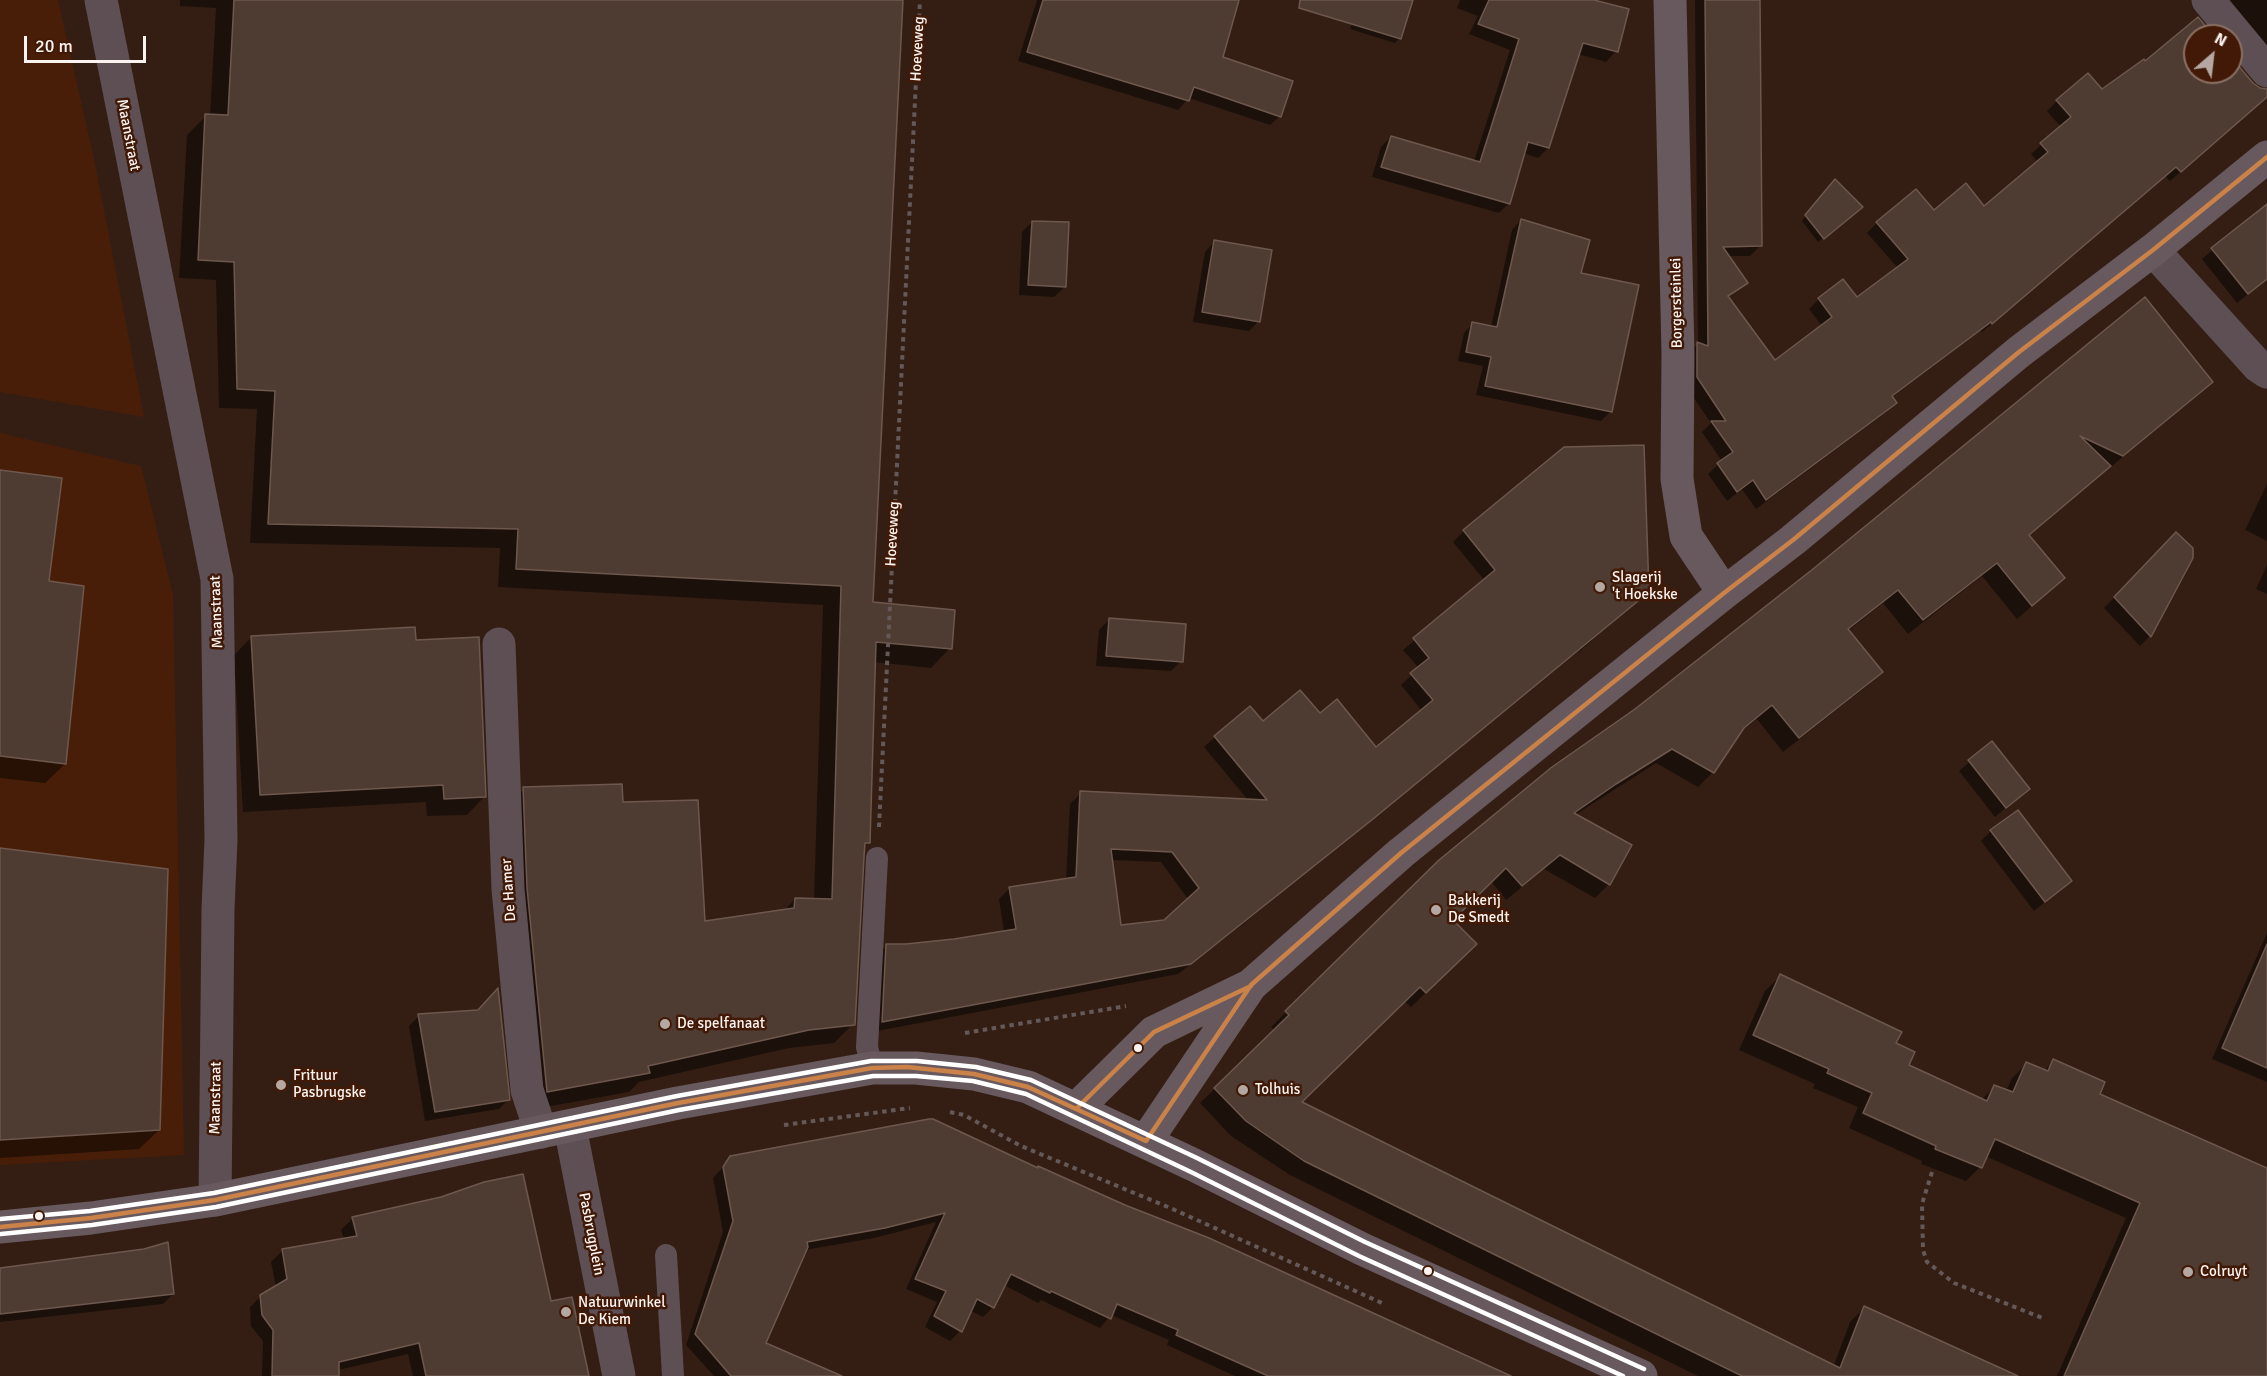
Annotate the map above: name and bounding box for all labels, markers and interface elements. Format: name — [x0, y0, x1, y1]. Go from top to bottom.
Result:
street label: Hoeveweg — [907, 16, 929, 82]
scale bar — [27, 24, 148, 62]
north arrow — [2183, 24, 2243, 84]
text: N — [2211, 28, 2230, 51]
text: 20 m — [35, 35, 73, 57]
street label: Maanstraat — [112, 97, 144, 173]
street label: Borgersteinlei — [1667, 258, 1687, 348]
street label: Hoeveweg — [882, 501, 904, 567]
place label: Slagerij 't Hoekske — [1612, 569, 1678, 604]
street label: Maanstraat — [207, 575, 227, 649]
marker: Slagerij 't Hoekske — [1593, 580, 1607, 594]
street label: De Hamer — [498, 858, 520, 922]
place label: Bakkerij De Smedt — [1448, 892, 1510, 927]
marker: Bakkerij De Smedt — [1429, 903, 1443, 917]
place label: De spelfanaat — [677, 1015, 765, 1033]
marker: De spelfanaat — [658, 1017, 672, 1031]
unlabelled marker — [1132, 1042, 1144, 1054]
street label: Maanstraat — [206, 1061, 226, 1135]
place label: Frituur Pasbrugske — [293, 1067, 366, 1102]
marker: Frituur Pasbrugske — [274, 1078, 288, 1092]
place label: Tolhuis — [1255, 1081, 1300, 1099]
marker: Tolhuis — [1236, 1083, 1250, 1097]
street label: Pasbrugplein — [574, 1191, 608, 1277]
unlabelled marker — [33, 1210, 45, 1222]
place label: Colruyt — [2200, 1263, 2247, 1281]
unlabelled marker — [1422, 1265, 1434, 1277]
marker: Colruyt — [2181, 1265, 2195, 1279]
place label: Natuurwinkel De Kiem — [578, 1294, 666, 1329]
marker: Natuurwinkel De Kiem — [559, 1305, 573, 1319]

